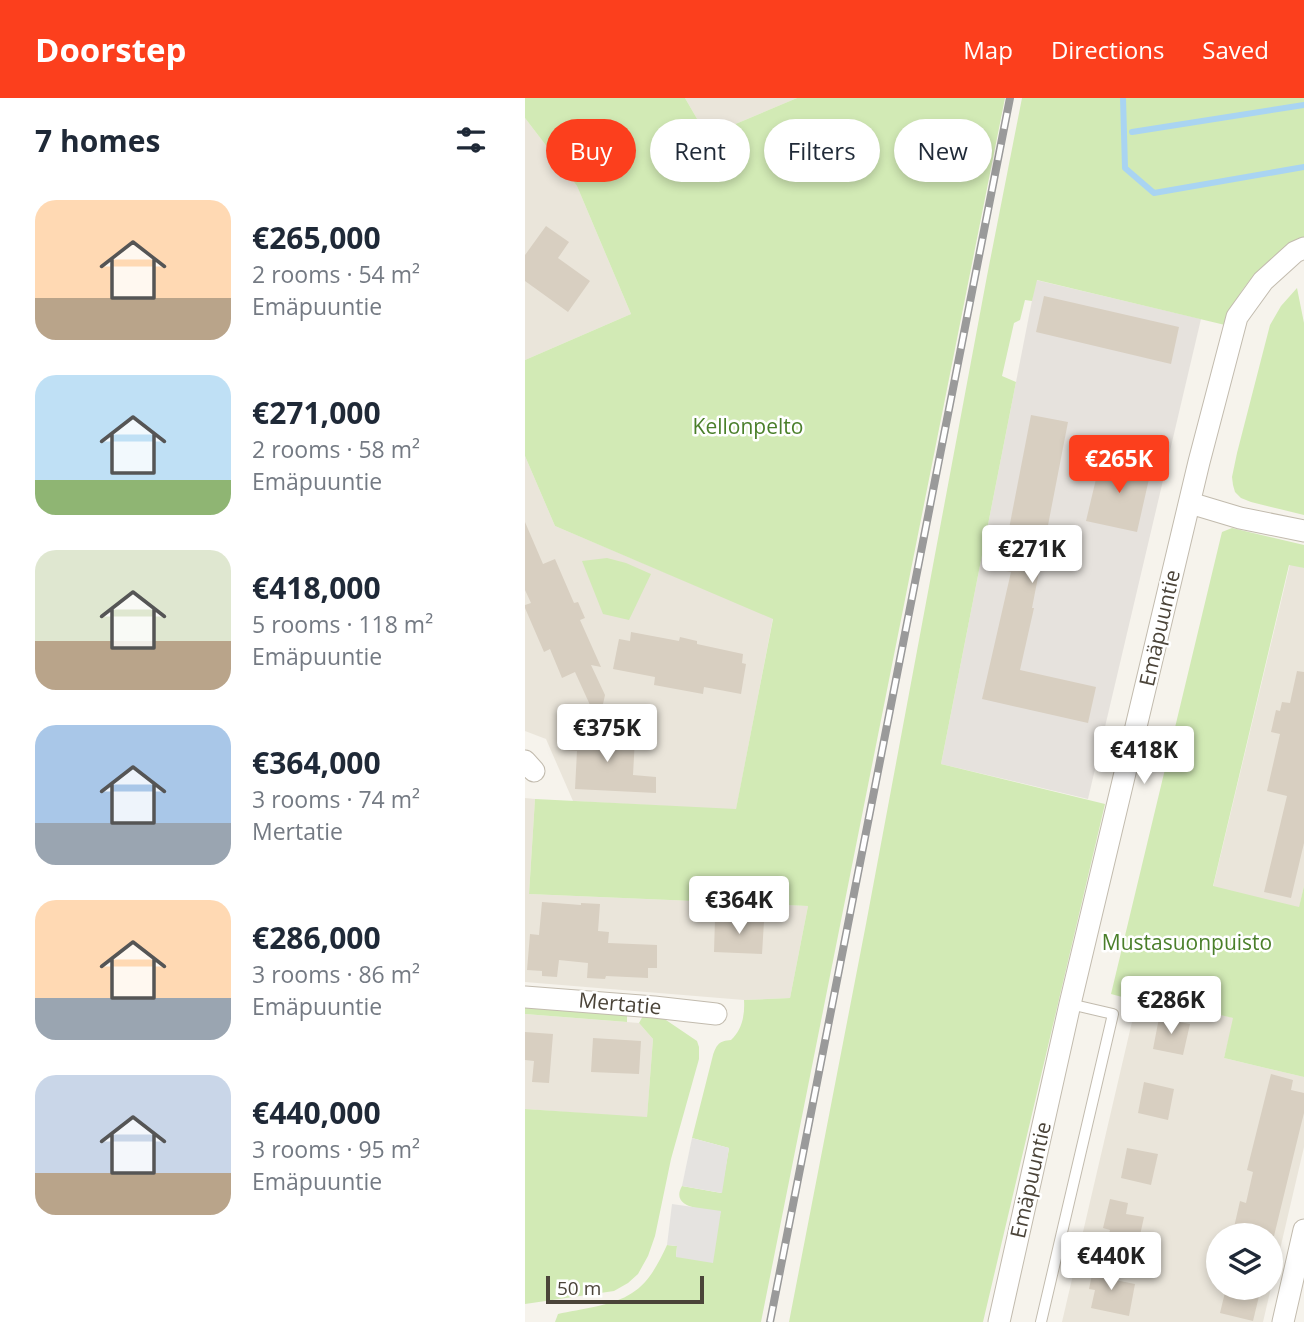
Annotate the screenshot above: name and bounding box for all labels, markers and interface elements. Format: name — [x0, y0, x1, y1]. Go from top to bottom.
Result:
text: Doorstep — [35, 27, 186, 72]
text: Map — [963, 33, 1013, 66]
text: Directions — [1051, 33, 1164, 66]
text: Saved — [1202, 33, 1269, 66]
chip: Buy — [546, 119, 636, 182]
chip: Rent — [650, 119, 750, 182]
chip: Filters — [764, 119, 880, 182]
chip: New — [894, 119, 992, 182]
text: 7 homes — [35, 120, 160, 161]
icon: filters — [452, 121, 490, 159]
text: €265,000 — [252, 217, 381, 258]
icon: home — [91, 228, 175, 312]
text: 2 rooms · 54 m² — [252, 258, 420, 290]
text: Emäpuuntie — [252, 290, 382, 322]
text: €271,000 — [252, 392, 381, 433]
icon: home — [91, 403, 175, 487]
park label: Kellonpelto — [693, 412, 803, 440]
text: 2 rooms · 58 m² — [252, 433, 420, 465]
pin: €265K — [1070, 436, 1168, 495]
text: €265K — [1085, 442, 1153, 474]
text: Emäpuuntie — [252, 465, 382, 497]
pin: €271K — [983, 526, 1081, 585]
text: €271K — [998, 532, 1066, 564]
text: €418,000 — [252, 567, 381, 608]
street label: Emäpuuntie — [1132, 567, 1186, 689]
icon: home — [91, 578, 175, 662]
text: 5 rooms · 118 m² — [252, 608, 433, 640]
text: Emäpuuntie — [252, 640, 382, 672]
pin: €375K — [558, 704, 656, 764]
text: €375K — [573, 711, 641, 743]
pin: €418K — [1095, 726, 1193, 786]
text: €418K — [1110, 733, 1178, 765]
text: €364,000 — [252, 742, 381, 783]
icon: home — [91, 753, 175, 837]
text: 3 rooms · 74 m² — [252, 783, 420, 815]
text: Mertatie — [252, 815, 343, 847]
pin: €364K — [690, 876, 788, 936]
text: €364K — [705, 883, 773, 915]
text: €286,000 — [252, 917, 381, 958]
icon: home — [91, 928, 175, 1012]
park label: Mustasuonpuisto — [1102, 928, 1272, 956]
text: 3 rooms · 86 m² — [252, 958, 420, 990]
pin: €286K — [1122, 976, 1220, 1036]
text: €286K — [1137, 983, 1205, 1015]
street label: Mertatie — [578, 985, 663, 1021]
text: Emäpuuntie — [252, 990, 382, 1022]
text: €440,000 — [252, 1092, 381, 1133]
icon: home — [91, 1103, 175, 1187]
street label: Emäpuuntie — [1003, 1119, 1057, 1241]
text: 3 rooms · 95 m² — [252, 1133, 420, 1165]
text: Emäpuuntie — [252, 1165, 382, 1197]
map controls — [1206, 1223, 1283, 1300]
button: layers — [1206, 1223, 1283, 1300]
pin: €440K — [1062, 1232, 1160, 1292]
text: €440K — [1077, 1239, 1145, 1271]
scale bar — [546, 1273, 703, 1305]
text: 50 m — [557, 1275, 601, 1301]

